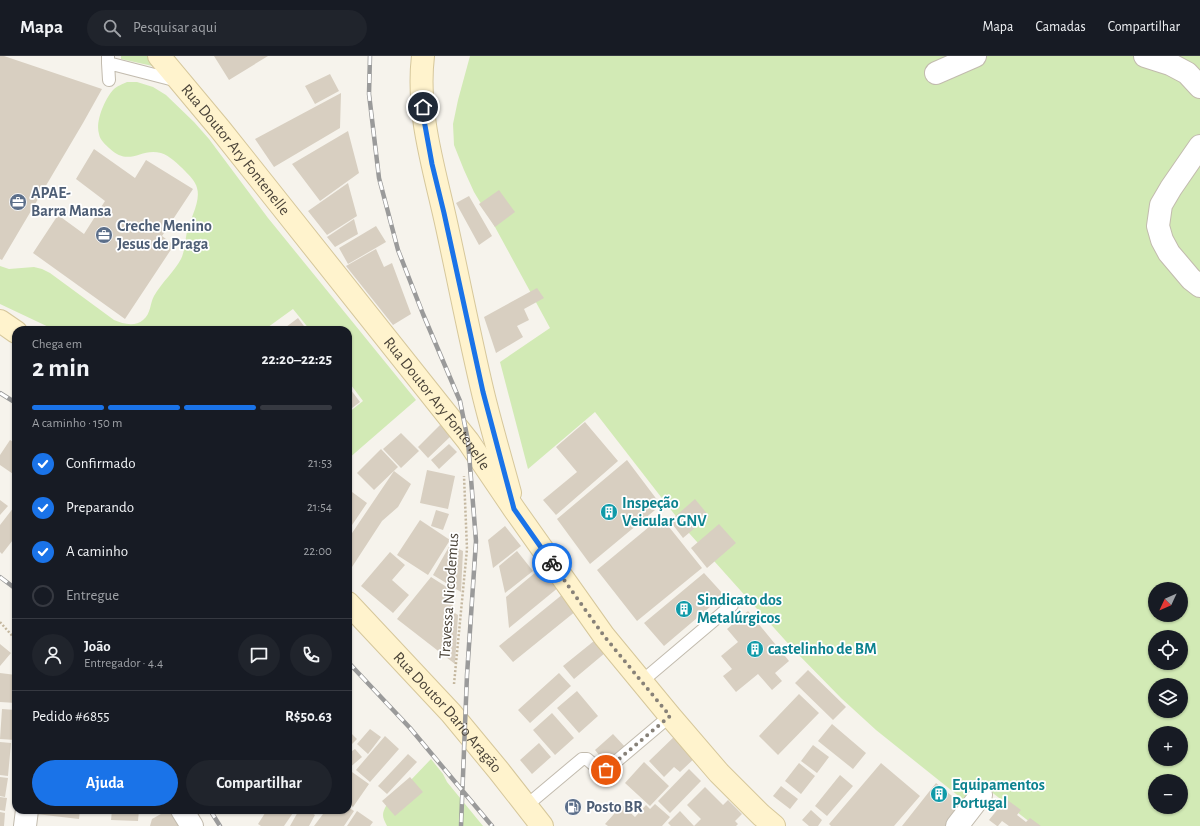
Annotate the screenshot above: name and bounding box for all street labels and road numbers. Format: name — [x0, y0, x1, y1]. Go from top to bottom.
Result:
street label: Rua Doutor Ary Fontenelle — [178, 81, 293, 218]
street label: Rua Doutor Ary Fontenelle — [381, 334, 493, 473]
street label: Travessa Nicodemus — [437, 532, 461, 659]
street label: Rua Doutor Dario Aragão — [390, 649, 505, 776]

